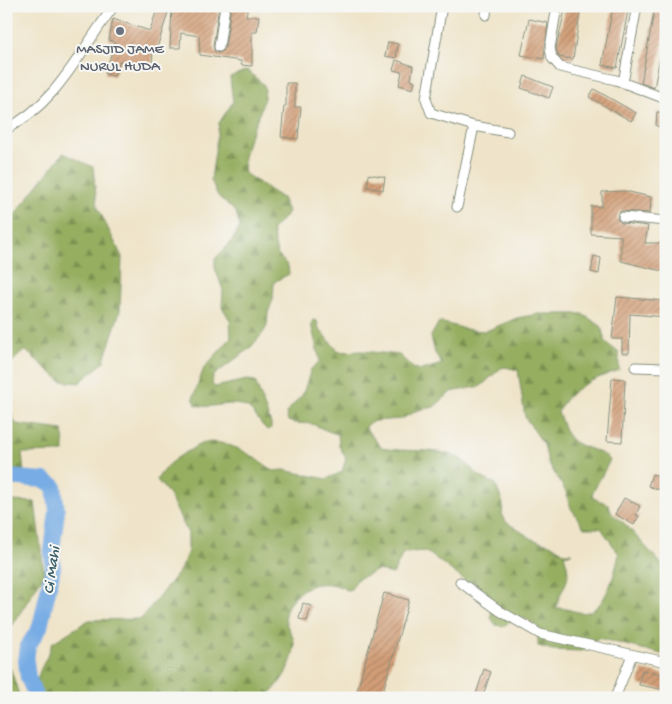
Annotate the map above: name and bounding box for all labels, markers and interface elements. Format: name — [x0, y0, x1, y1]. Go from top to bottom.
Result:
marker: MASJID JAME NURUL HUDA — [114, 25, 126, 37]
place label: MASJID JAME NURUL HUDA — [76, 41, 164, 76]
water label: Ci Mahi — [41, 544, 66, 596]

